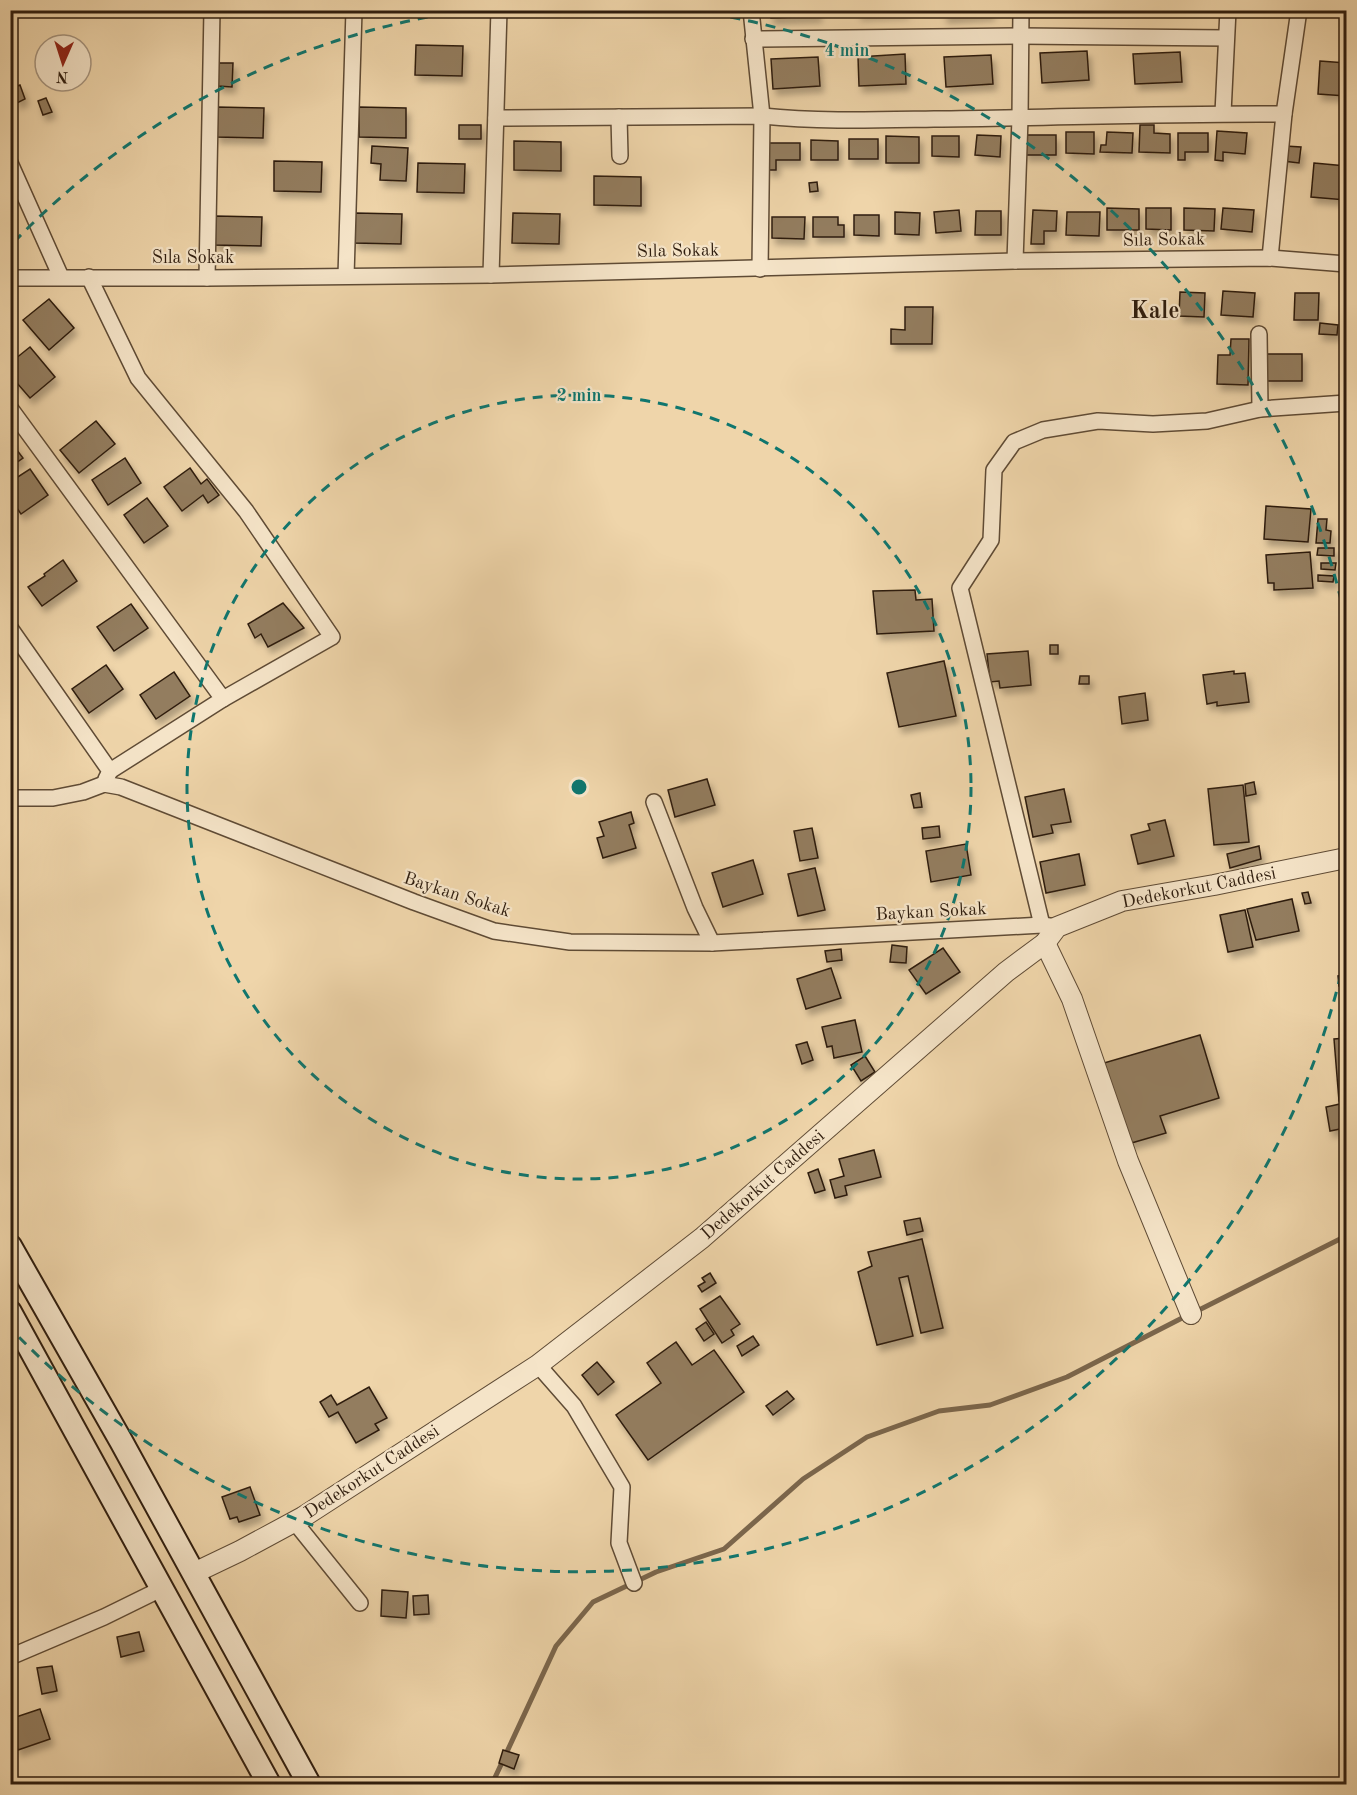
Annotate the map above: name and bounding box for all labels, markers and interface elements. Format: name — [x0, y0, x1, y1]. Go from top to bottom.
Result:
north arrow — [33, 33, 93, 93]
text: 4 min — [824, 42, 870, 60]
text: N — [55, 68, 69, 84]
street label: Sıla Sokak — [1123, 230, 1205, 250]
street label: Sıla Sokak — [637, 241, 719, 261]
street label: Sıla Sokak — [152, 249, 234, 267]
district label: Kale — [1130, 300, 1180, 324]
text: 2 min — [556, 387, 602, 405]
centre of rings — [569, 777, 589, 797]
street label: Dedekorkut Caddesi — [1120, 864, 1278, 912]
street label: Baykan Sokak — [401, 869, 513, 921]
street label: Baykan Sokak — [875, 900, 987, 924]
street label: Dedekorkut Caddesi — [698, 1127, 828, 1243]
street label: Dedekorkut Caddesi — [301, 1422, 443, 1522]

